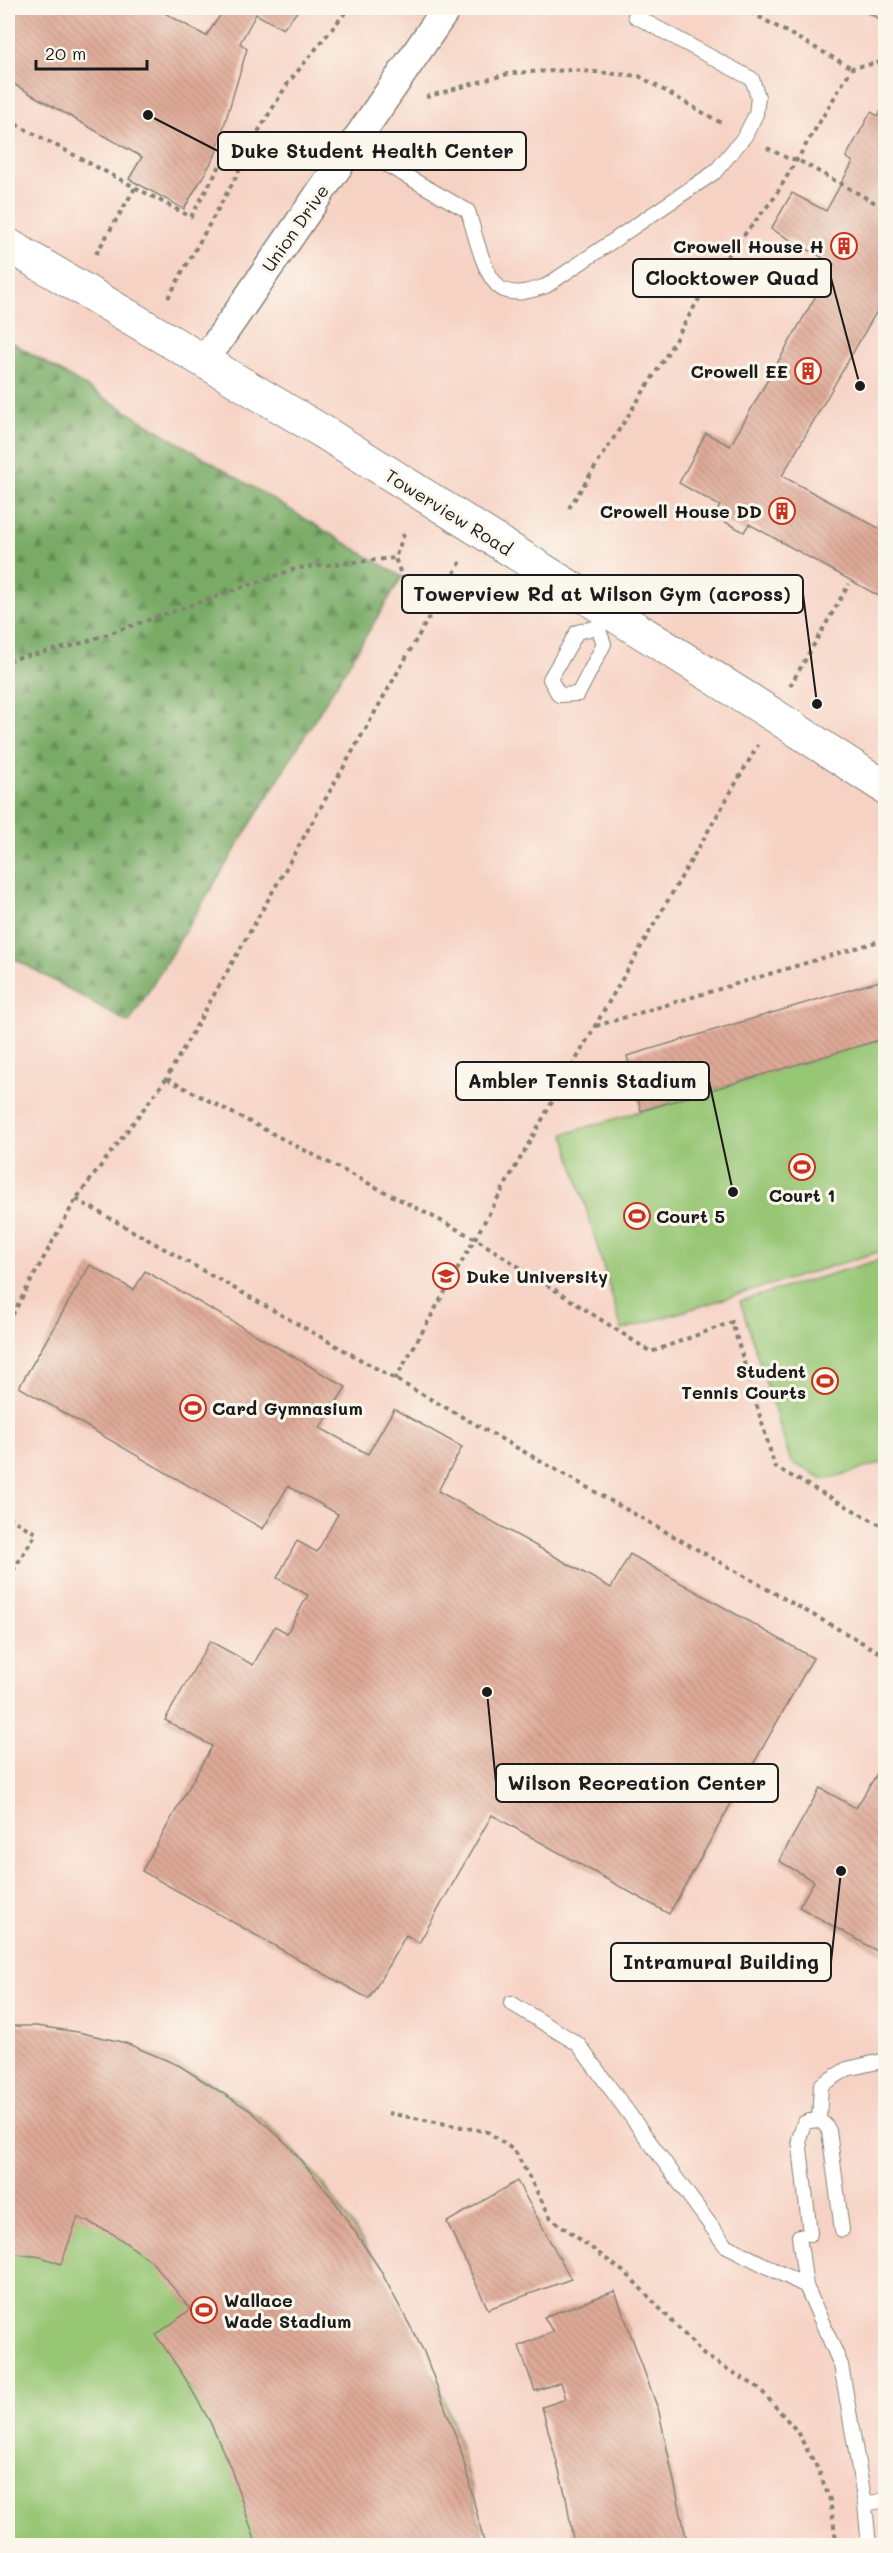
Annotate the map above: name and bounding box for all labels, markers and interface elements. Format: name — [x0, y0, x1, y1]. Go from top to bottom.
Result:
scale bar — [36, 33, 147, 71]
text: 20 m — [45, 41, 86, 65]
callout: Duke Student Health Center — [218, 132, 526, 170]
text: Duke Student Health Center — [230, 137, 514, 163]
street label: Union Drive — [256, 180, 334, 276]
building icon: Crowell House H — [829, 231, 859, 261]
place label: Crowell House H — [673, 234, 824, 258]
callout: Clocktower Quad — [633, 259, 831, 297]
text: Clocktower Quad — [645, 264, 819, 290]
building icon: Crowell EE — [793, 356, 823, 386]
place label: Crowell EE — [691, 359, 788, 383]
street label: Towerview Road — [381, 463, 517, 561]
building icon: Crowell House DD — [767, 496, 797, 526]
place label: Crowell House DD — [600, 499, 762, 523]
callout: Towerview Rd at Wilson Gym (across) — [402, 575, 803, 613]
text: Towerview Rd at Wilson Gym (across) — [413, 580, 791, 606]
callout: Ambler Tennis Stadium — [456, 1062, 709, 1100]
text: Ambler Tennis Stadium — [468, 1067, 696, 1093]
sports icon: Court 1 — [787, 1152, 817, 1182]
place label: Court 1 — [769, 1183, 835, 1207]
sports icon: Court 5 — [622, 1201, 652, 1231]
place label: Court 5 — [656, 1204, 725, 1228]
school or university icon: Duke University — [431, 1261, 461, 1291]
place label: Duke University — [466, 1264, 608, 1288]
place label: Student Tennis Courts — [681, 1359, 806, 1404]
sports icon: Student Tennis Courts — [810, 1366, 840, 1396]
sports icon: Card Gymnasium — [178, 1393, 208, 1423]
place label: Card Gymnasium — [212, 1396, 363, 1420]
callout: Wilson Recreation Center — [496, 1764, 778, 1802]
text: Wilson Recreation Center — [508, 1769, 766, 1795]
callout: Intramural Building — [611, 1943, 831, 1981]
text: Intramural Building — [623, 1948, 819, 1974]
place label: Wallace Wade Stadium — [224, 2288, 351, 2333]
sports icon: Wallace Wade Stadium — [189, 2295, 219, 2325]

